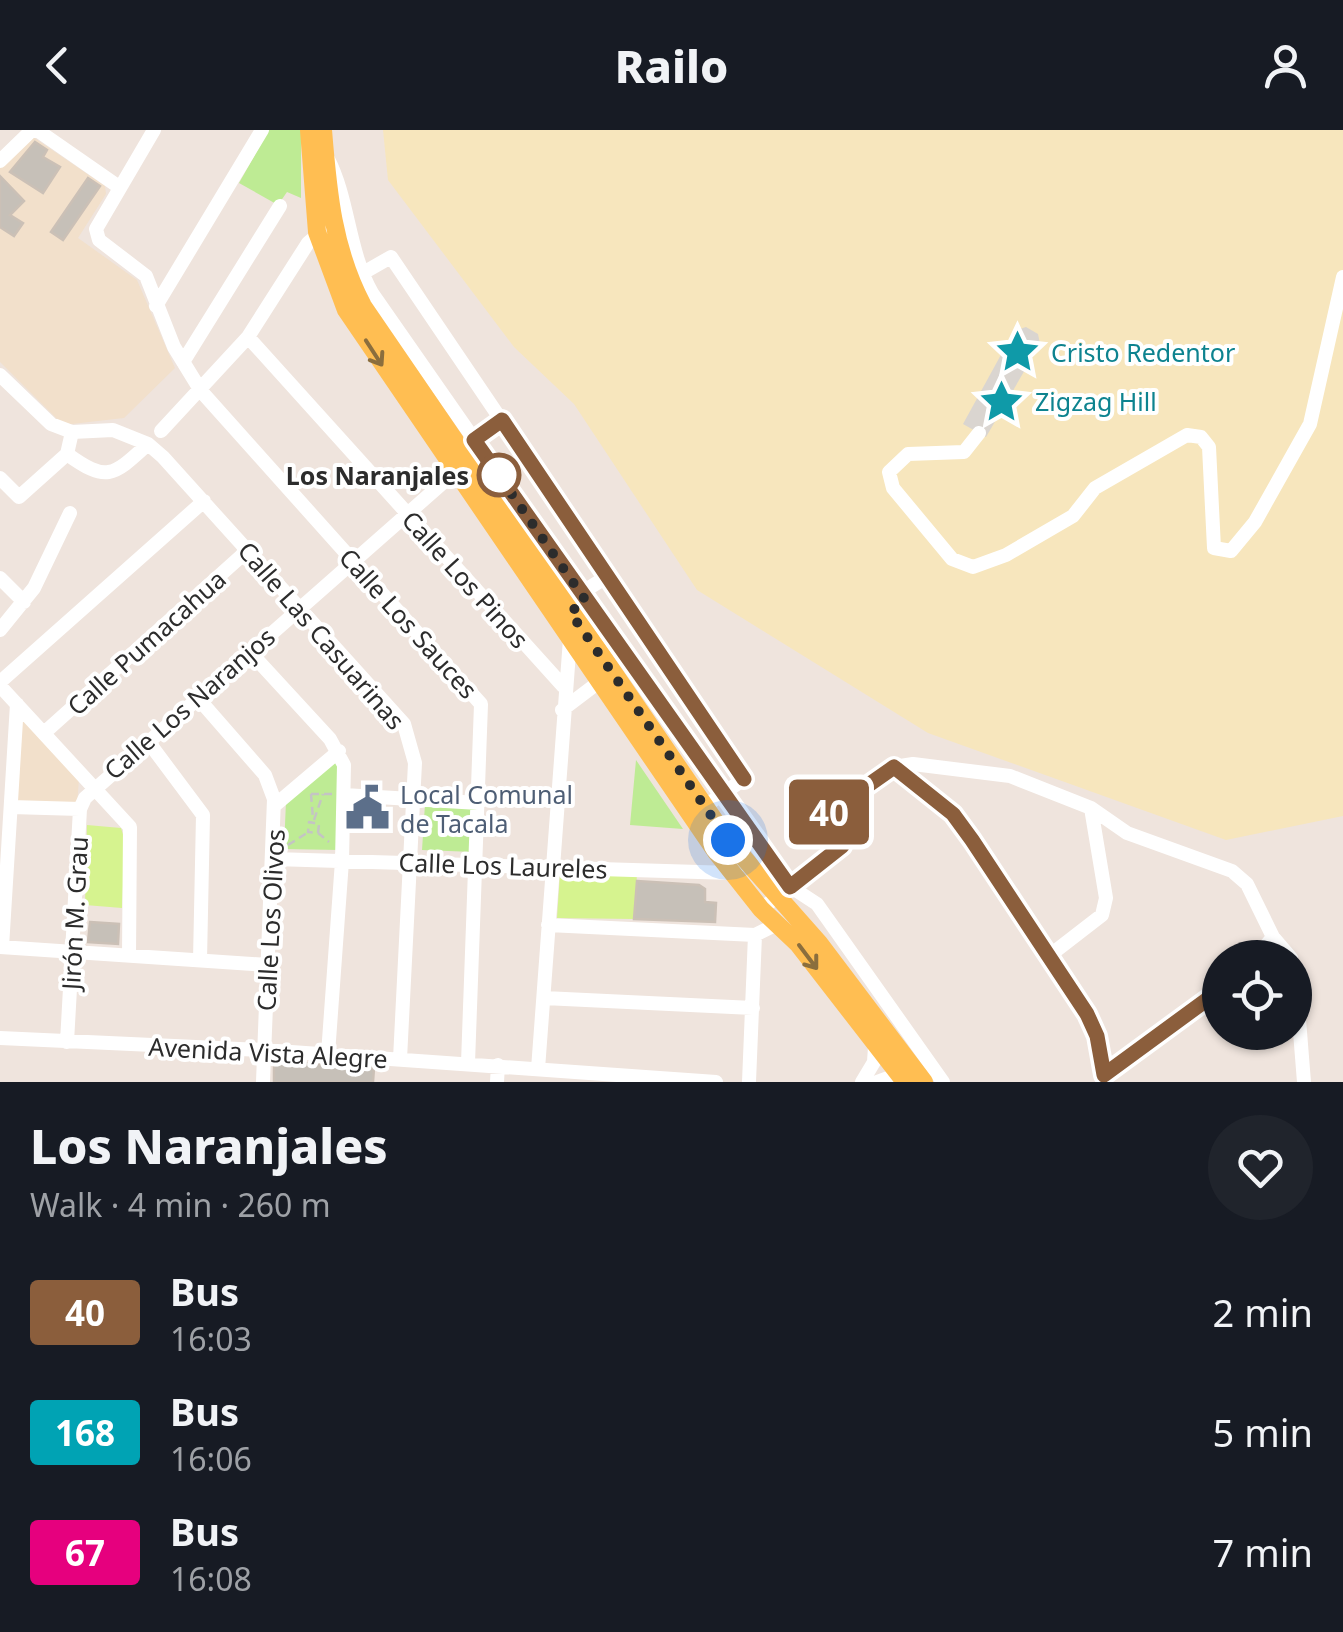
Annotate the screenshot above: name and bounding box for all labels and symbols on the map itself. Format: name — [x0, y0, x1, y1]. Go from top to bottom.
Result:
place icon: Cristo Redentor — [994, 328, 1042, 376]
place label: Cristo Redentor — [1051, 335, 1235, 369]
one-way arrow — [363, 339, 384, 367]
place icon: Zigzag Hill — [978, 377, 1026, 425]
place label: Zigzag Hill — [1035, 384, 1157, 418]
marker: Los Naranjales — [478, 454, 520, 496]
place label: Los Naranjales — [286, 458, 469, 492]
street label: Calle Los Pinos — [395, 503, 537, 655]
street label: Calle Las Casuarinas — [231, 534, 413, 736]
street label: Calle Los Sauces — [332, 541, 486, 705]
street label: Calle Pumacahua — [59, 562, 233, 722]
street label: Calle Los Naranjos — [96, 619, 282, 787]
place label: Local Comunal de Tacala — [400, 777, 573, 840]
line badge: 40 — [784, 780, 874, 844]
public building icon: Local Comunal de Tacala — [343, 784, 391, 832]
your location — [703, 815, 753, 865]
street label: Calle Los Olivos — [248, 828, 292, 1012]
street label: Jirón M. Grau — [53, 835, 95, 993]
street label: Calle Los Laureles — [398, 844, 608, 886]
one-way arrow — [797, 943, 818, 970]
street label: Avenida Vista Alegre — [148, 1029, 388, 1075]

